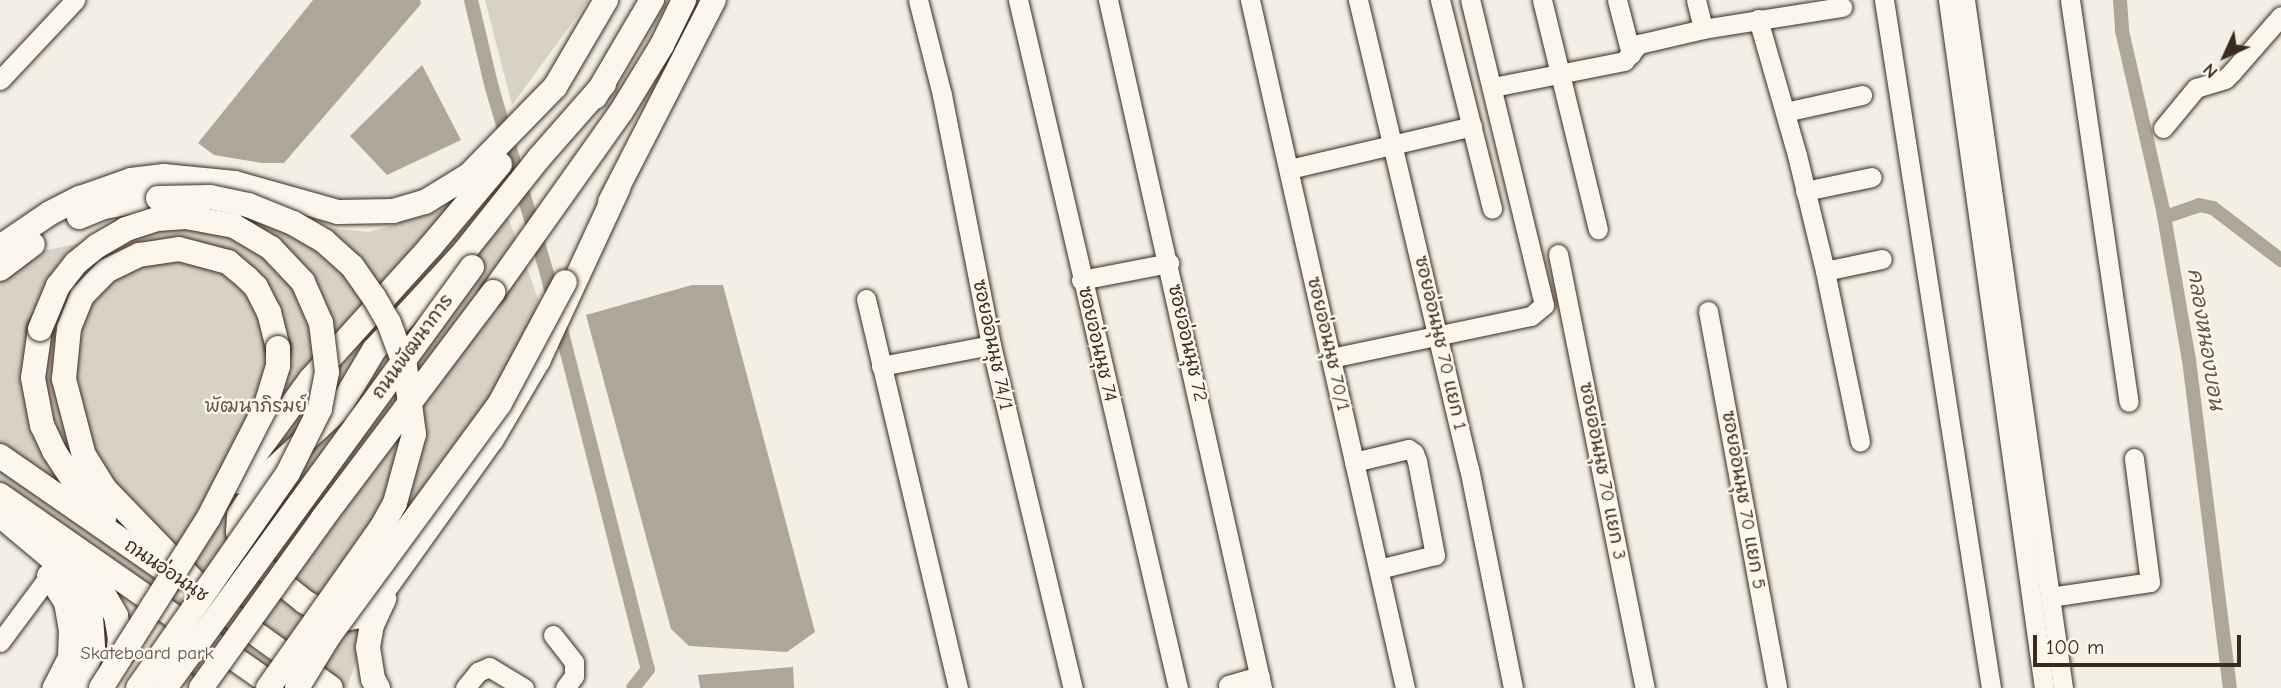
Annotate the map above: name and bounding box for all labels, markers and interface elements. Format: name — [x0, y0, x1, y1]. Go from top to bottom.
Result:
north arrow — [2190, 21, 2260, 91]
text: N — [2198, 59, 2222, 83]
street label: ซอยอ่อนนุช 70 แยก 1 — [1409, 254, 1471, 432]
water label: คลองหนองบอน — [2182, 267, 2230, 411]
street label: ซอยอ่อนนุช 70/1 — [1301, 275, 1355, 413]
street label: ซอยอ่อนนุช 74/1 — [967, 277, 1017, 413]
street label: ซอยอ่อนนุช 72 — [1162, 282, 1212, 404]
street label: ซอยอ่อนนุช 74 — [1073, 284, 1121, 404]
street label: ถนนพัฒนาการ — [367, 290, 459, 404]
street label: ซอยอ่อนนุช 70 แยก 3 — [1574, 380, 1630, 562]
park label: พัฒนาภิรมย์ — [205, 396, 307, 418]
street label: ซอยอ่อนนุช 70 แยก 5 — [1716, 409, 1770, 591]
street label: ถนนอ่อนนุช — [120, 535, 212, 607]
scale bar — [2036, 622, 2244, 666]
text: 100 m — [2046, 635, 2104, 659]
park label: Skateboard park — [80, 643, 214, 665]

